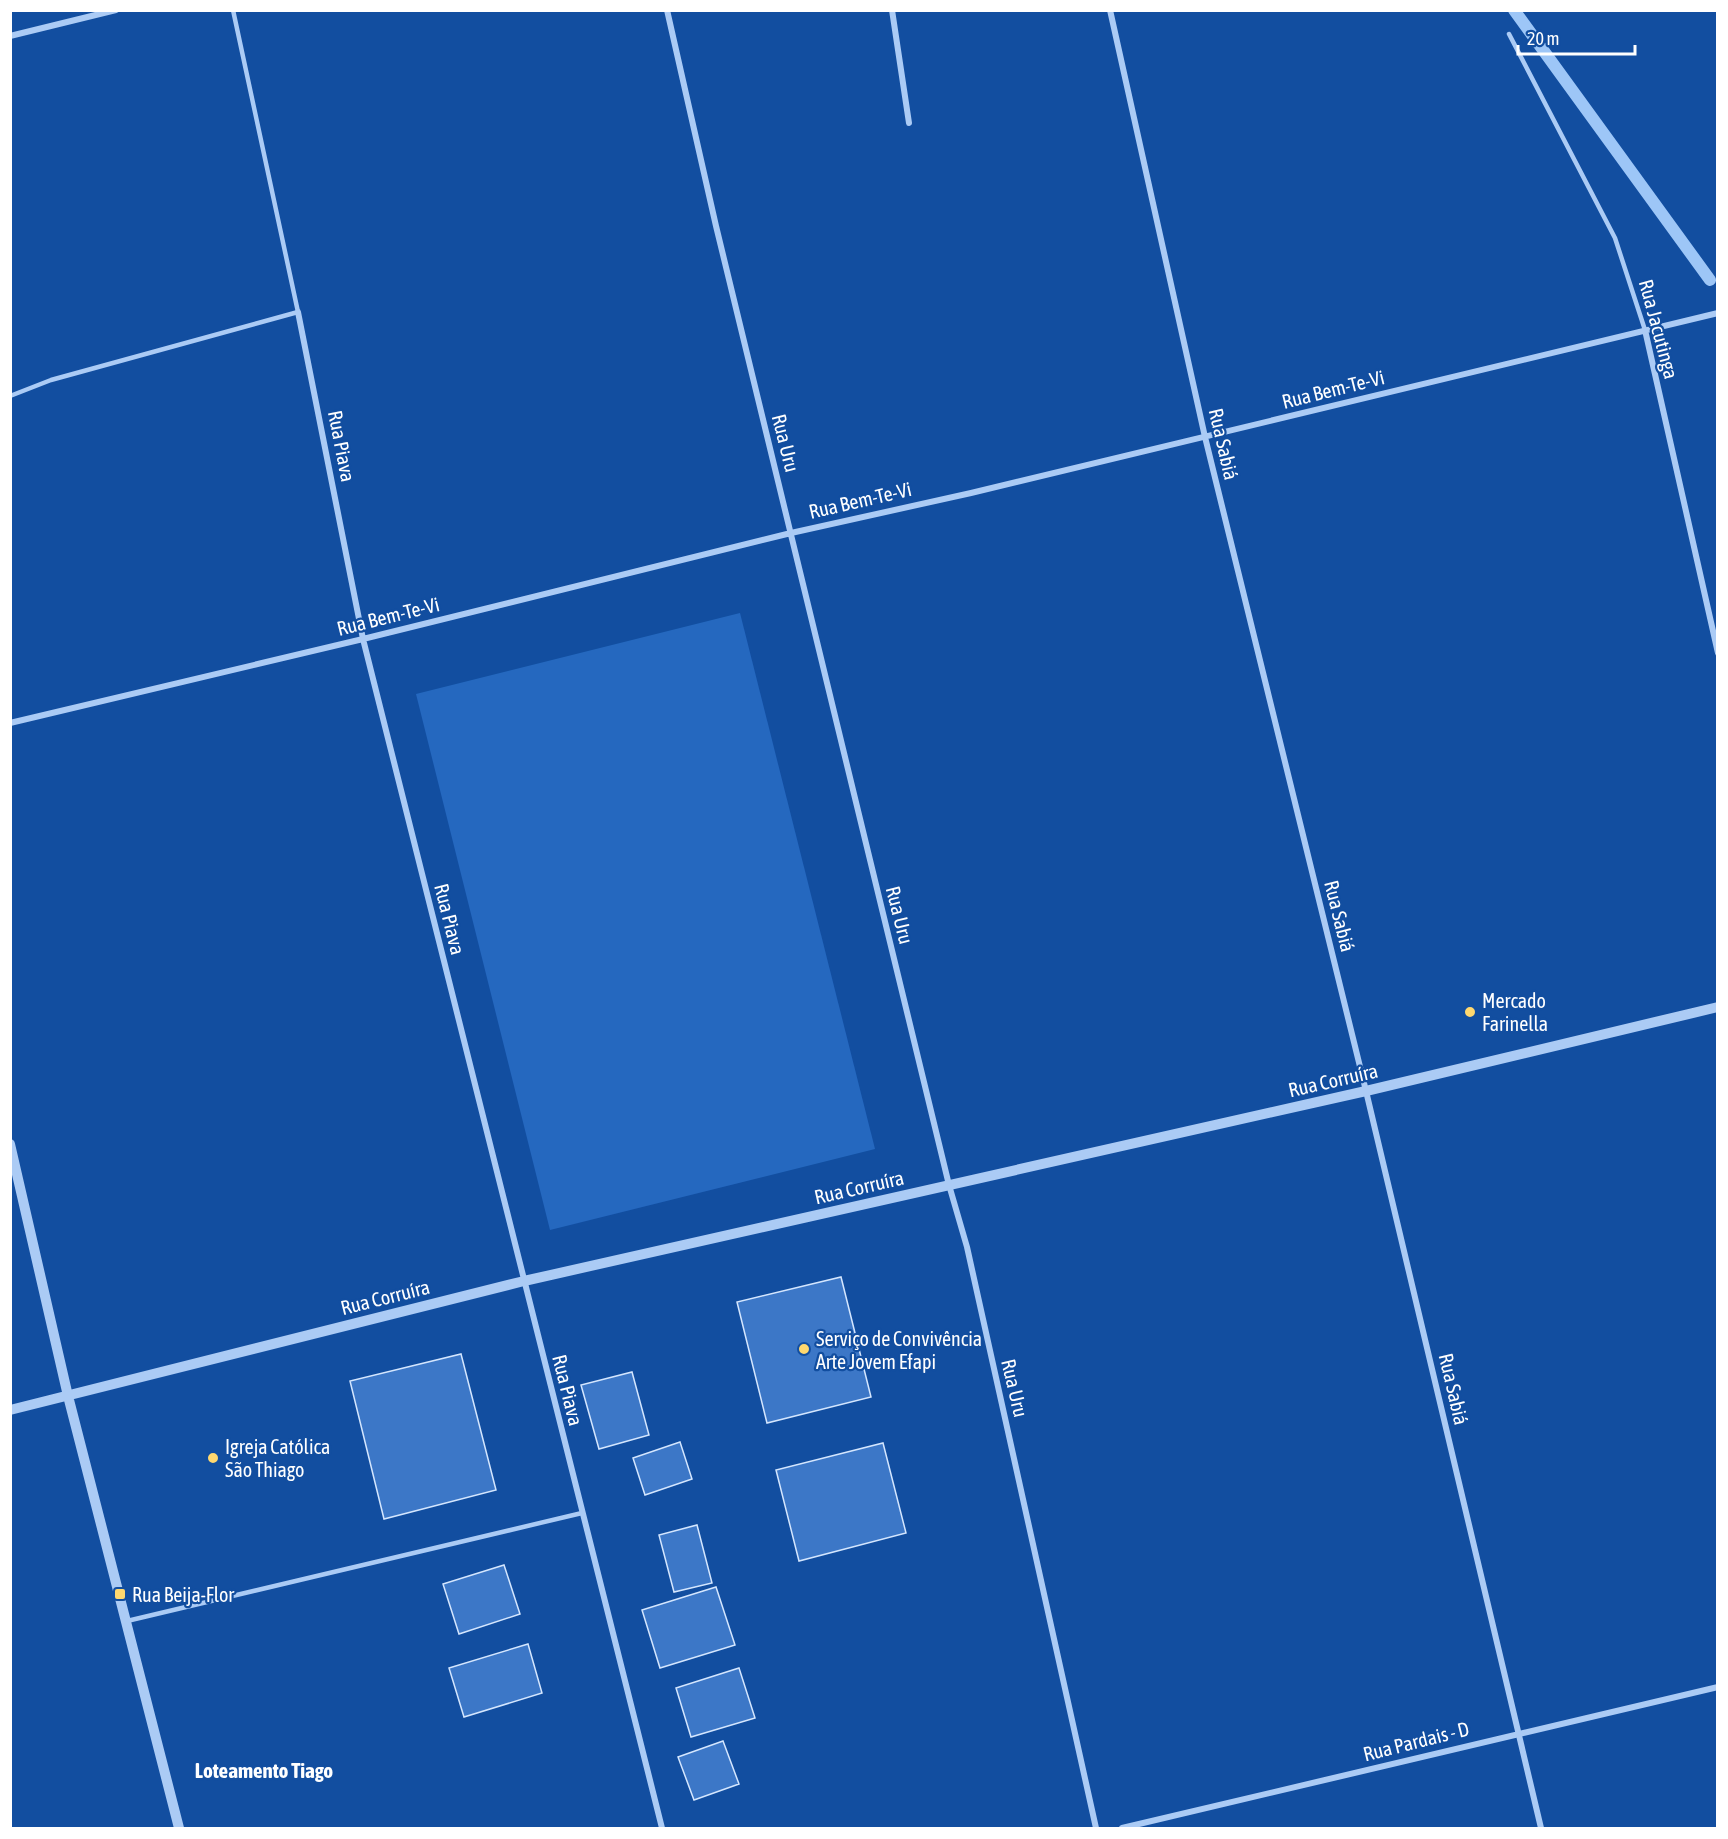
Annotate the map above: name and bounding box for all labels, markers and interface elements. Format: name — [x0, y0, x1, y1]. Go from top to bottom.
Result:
scale bar — [1518, 18, 1635, 56]
text: 20 m — [1527, 28, 1559, 49]
street label: Rua Jacutinga — [1635, 277, 1683, 381]
street label: Rua Bem-Te-Vi — [1279, 365, 1387, 413]
street label: Rua Sabiá — [1205, 406, 1243, 482]
street label: Rua Piava — [324, 408, 360, 484]
street label: Rua Uru — [768, 412, 804, 474]
street label: Rua Bem-Te-Vi — [806, 477, 914, 523]
street label: Rua Bem-Te-Vi — [334, 592, 442, 640]
street label: Rua Sabiá — [1320, 878, 1360, 954]
street label: Rua Piava — [430, 881, 470, 957]
street label: Rua Uru — [882, 884, 918, 946]
place label: Mercado Farinella — [1482, 989, 1548, 1035]
marker: Mercado Farinella — [1463, 1005, 1477, 1019]
street label: Rua Corruíra — [1286, 1059, 1380, 1101]
street label: Rua Corruíra — [812, 1166, 906, 1208]
street label: Rua Corruíra — [338, 1275, 432, 1319]
place label: Serviço de Convivência Arte Jovem Efapi — [816, 1327, 982, 1373]
marker: Serviço de Convivência Arte Jovem Efapi — [797, 1342, 811, 1356]
street label: Rua Sabiá — [1435, 1351, 1473, 1427]
street label: Rua Piava — [548, 1352, 588, 1428]
street label: Rua Uru — [997, 1357, 1033, 1419]
place label: Igreja Católica São Thiago — [225, 1435, 330, 1481]
marker: Igreja Católica São Thiago — [206, 1451, 220, 1465]
place label: Rua Beija-Flor — [132, 1583, 235, 1606]
marker: Rua Beija-Flor — [113, 1587, 127, 1601]
street label: Rua Pardais - D — [1361, 1717, 1471, 1765]
district label: Loteamento Tiago — [195, 1758, 333, 1782]

